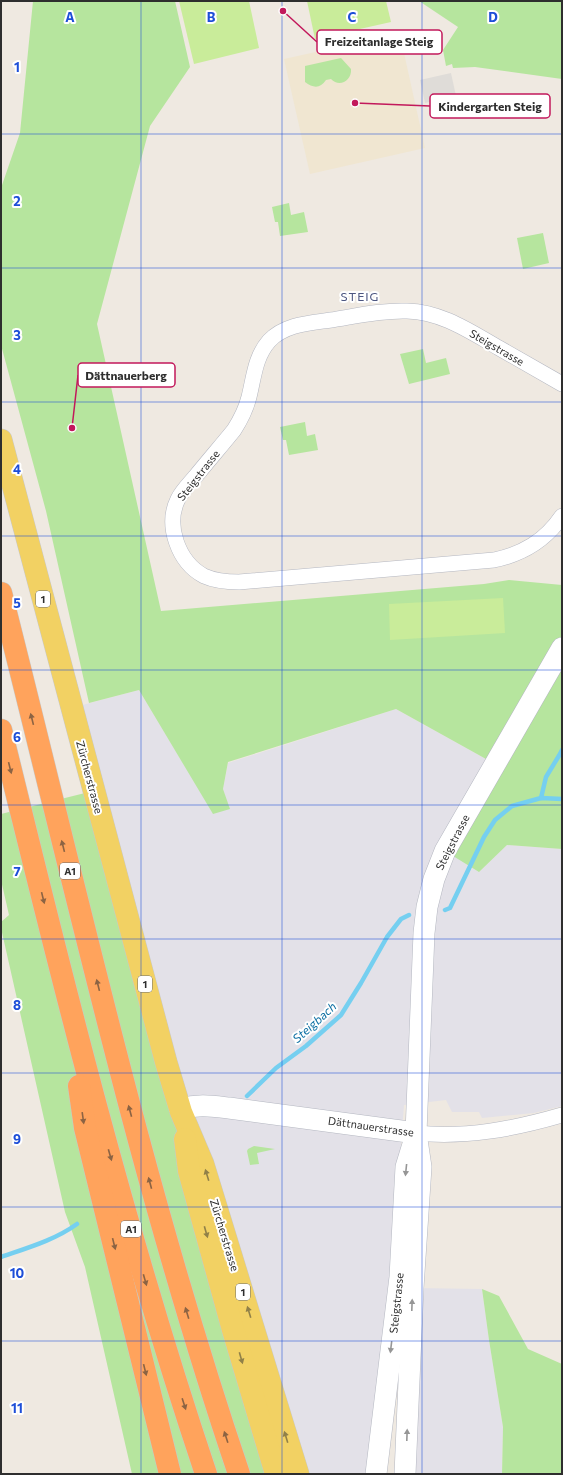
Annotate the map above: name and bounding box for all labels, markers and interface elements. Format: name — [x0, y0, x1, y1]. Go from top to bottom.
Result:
text: A — [65, 9, 75, 25]
text: B — [207, 9, 216, 25]
text: C — [348, 9, 357, 25]
text: D — [488, 9, 498, 25]
callout: Freizeitanlage Steig — [317, 30, 442, 54]
text: Freizeitanlage Steig — [325, 34, 434, 48]
text: 1 — [14, 59, 20, 75]
callout: Kindergarten Steig — [430, 94, 550, 118]
text: Kindergarten Steig — [438, 99, 542, 113]
text: 2 — [13, 193, 21, 209]
district label: STEIG — [341, 289, 379, 303]
street label: Steigstrasse — [467, 326, 527, 368]
text: 3 — [13, 327, 21, 343]
callout: Dättnauerberg — [78, 363, 175, 387]
text: Dättnauerberg — [85, 368, 167, 382]
street label: Steigstrasse — [174, 447, 222, 503]
text: 4 — [13, 461, 21, 477]
road number: 1 — [36, 591, 50, 607]
text: 5 — [13, 595, 21, 611]
one-way arrow — [29, 713, 35, 726]
text: 6 — [13, 729, 21, 745]
street label: Zürcherstrasse — [74, 739, 106, 815]
one-way arrow — [8, 762, 14, 774]
street label: Steigstrasse — [432, 812, 472, 872]
one-way arrow — [60, 839, 66, 852]
text: 7 — [13, 863, 21, 879]
road number: A1 — [60, 863, 80, 879]
one-way arrow — [40, 891, 46, 904]
road number: 1 — [138, 976, 152, 992]
one-way arrow — [95, 979, 101, 991]
text: 8 — [13, 997, 21, 1013]
water label: Steigbach — [289, 999, 339, 1045]
one-way arrow — [127, 1105, 133, 1117]
one-way arrow — [80, 1112, 86, 1124]
street label: Dättnauerstrasse — [327, 1114, 415, 1138]
text: 9 — [13, 1131, 21, 1147]
one-way arrow — [107, 1149, 113, 1161]
one-way arrow — [402, 1164, 409, 1176]
one-way arrow — [203, 1168, 209, 1180]
one-way arrow — [147, 1177, 153, 1189]
street label: Zürcherstrasse — [208, 1197, 242, 1273]
road number: A1 — [121, 1221, 141, 1237]
one-way arrow — [203, 1227, 209, 1239]
one-way arrow — [111, 1238, 117, 1250]
text: 10 — [10, 1265, 25, 1281]
street label: Steigstrasse — [386, 1272, 406, 1334]
one-way arrow — [142, 1274, 148, 1286]
road number: 1 — [236, 1284, 250, 1300]
one-way arrow — [409, 1299, 416, 1311]
one-way arrow — [246, 1306, 252, 1318]
one-way arrow — [184, 1307, 190, 1319]
one-way arrow — [388, 1341, 394, 1353]
one-way arrow — [238, 1352, 244, 1364]
one-way arrow — [142, 1365, 148, 1377]
one-way arrow — [181, 1399, 187, 1411]
text: 11 — [11, 1400, 23, 1416]
one-way arrow — [404, 1428, 410, 1441]
one-way arrow — [283, 1430, 289, 1442]
one-way arrow — [223, 1431, 229, 1443]

